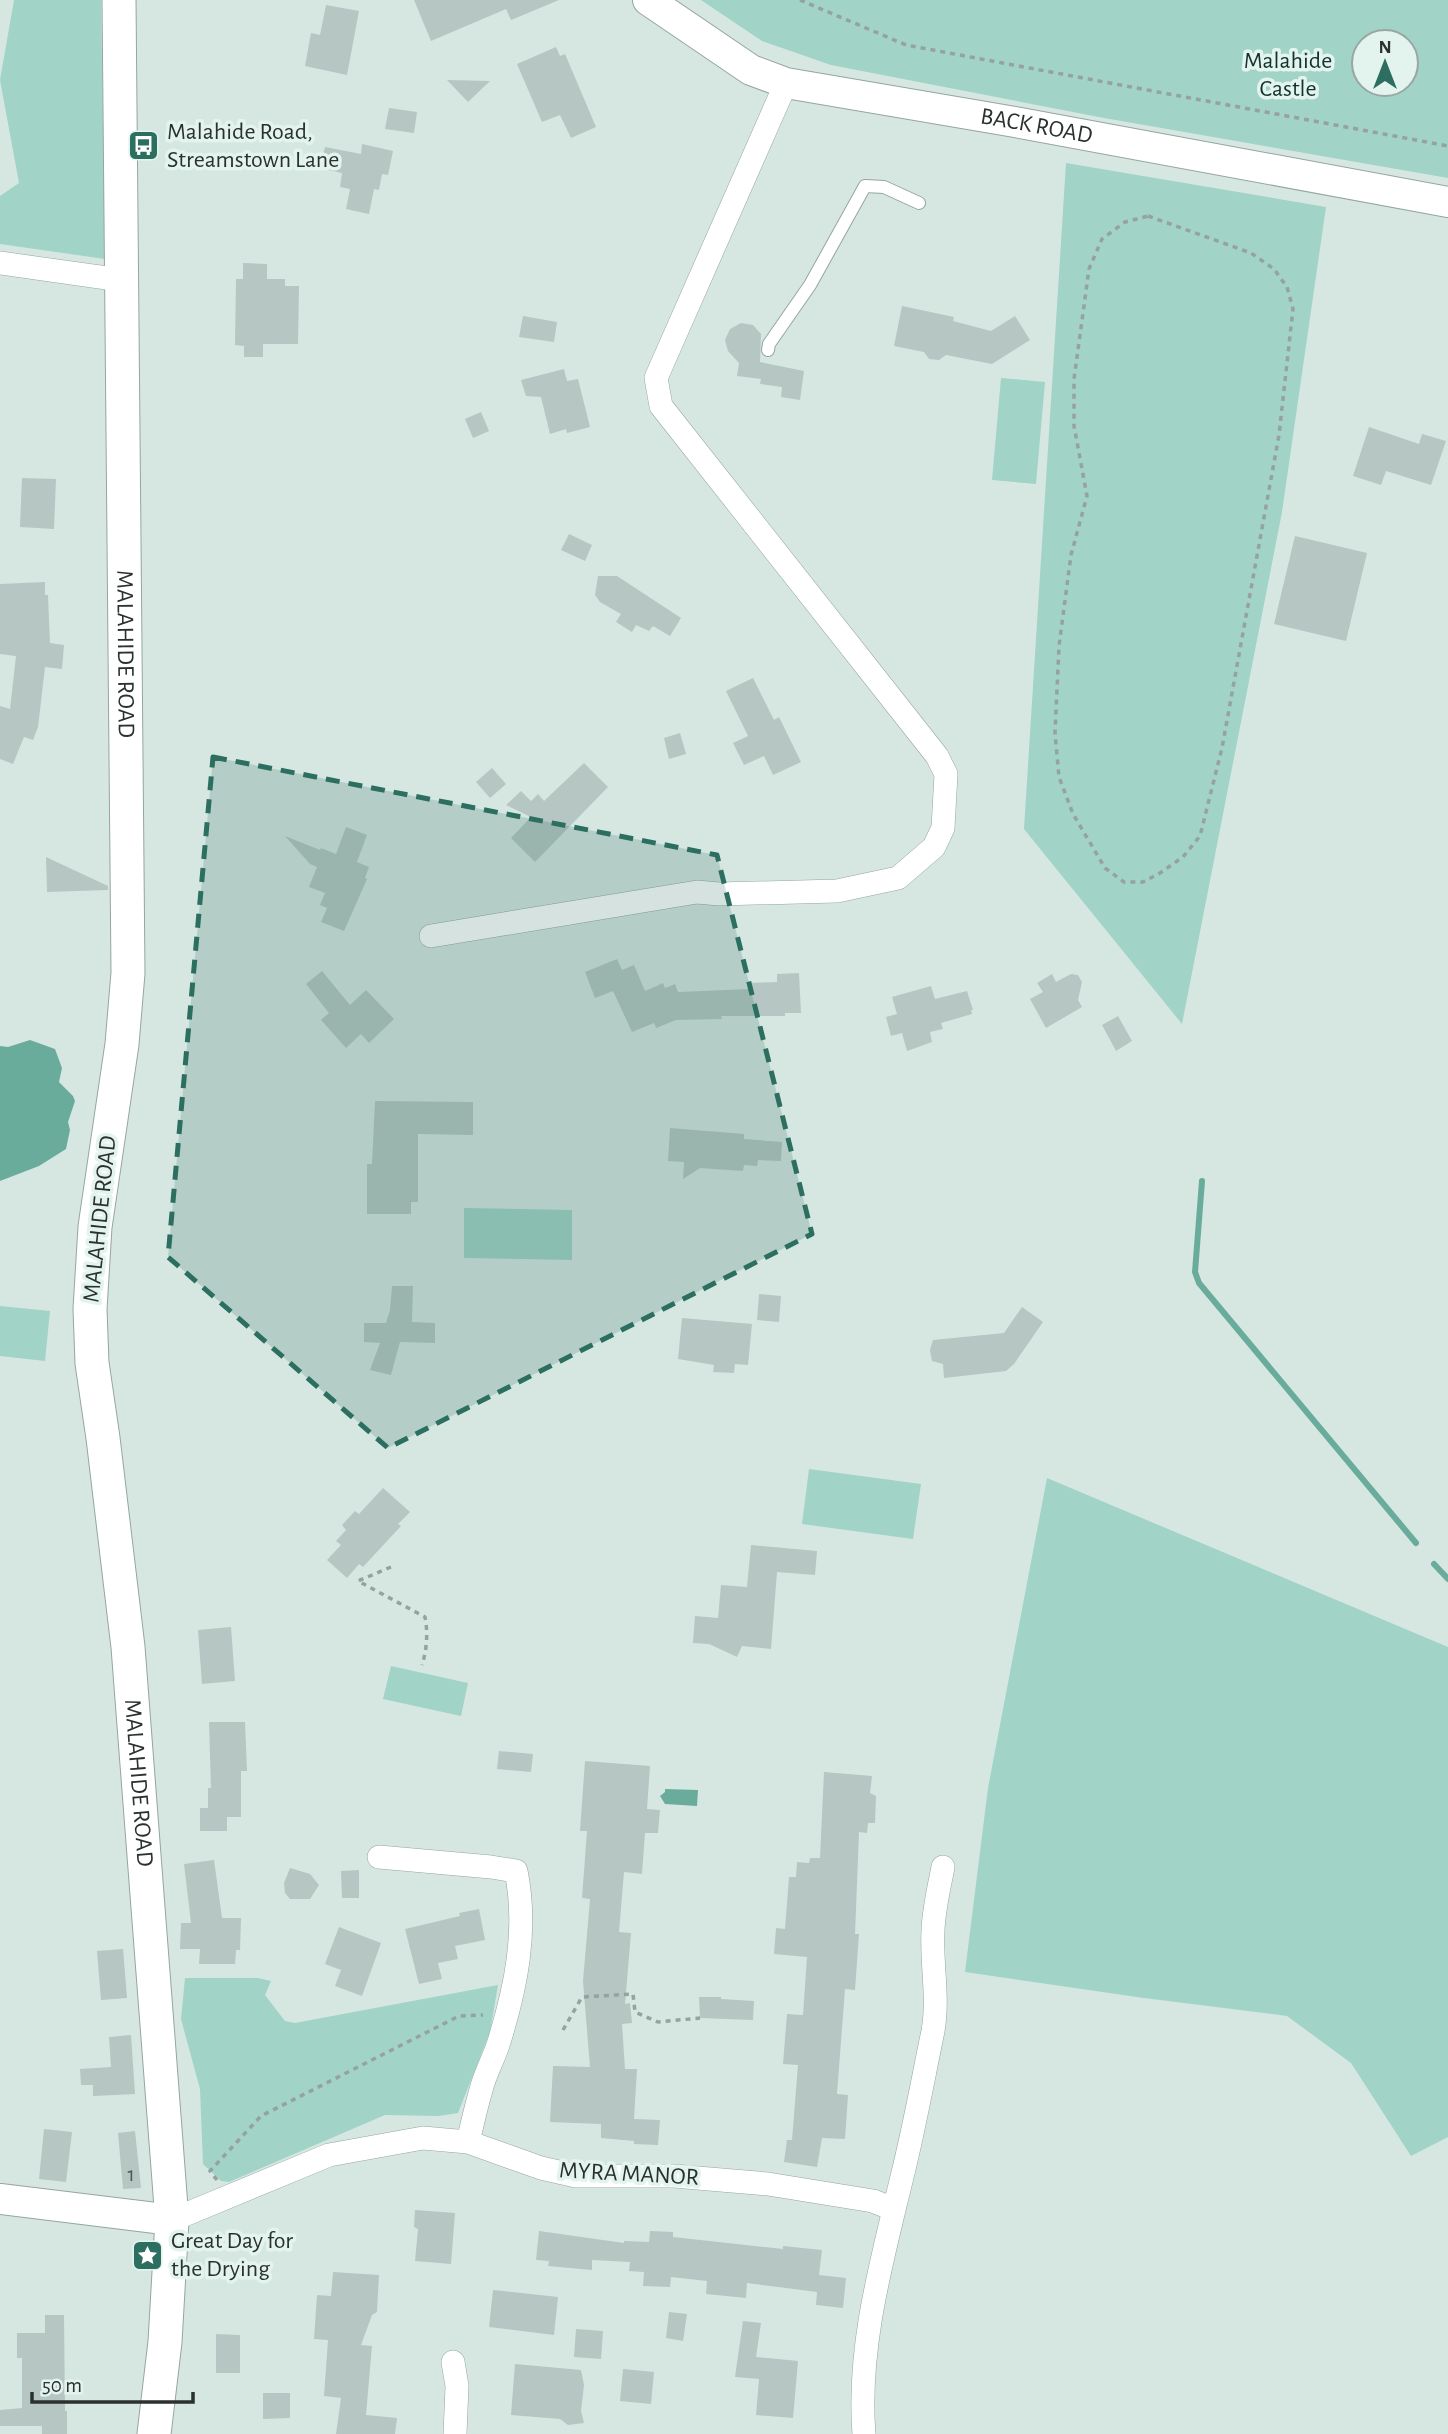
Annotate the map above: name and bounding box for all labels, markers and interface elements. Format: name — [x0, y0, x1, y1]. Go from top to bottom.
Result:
north arrow — [1350, 28, 1420, 98]
text: N — [1378, 38, 1392, 57]
park label: Malahide Castle — [1244, 49, 1332, 101]
street label: BACK ROAD — [979, 104, 1094, 148]
place label: Malahide Road, Streamstown Lane — [167, 120, 339, 172]
bus stop icon: Malahide Road, Streamstown Lane — [127, 129, 161, 163]
street label: MALAHIDE ROAD — [112, 570, 138, 738]
street label: MALAHIDE ROAD — [79, 1134, 121, 1304]
street label: MALAHIDE ROAD — [120, 1698, 157, 1868]
street label: MYRA MANOR — [558, 2158, 700, 2190]
house number: 1 — [127, 2164, 135, 2185]
place label: Great Day for the Drying — [171, 2229, 293, 2281]
place icon: Great Day for the Drying — [131, 2238, 165, 2272]
scale bar — [32, 2360, 192, 2404]
text: 50 m — [42, 2375, 82, 2396]

